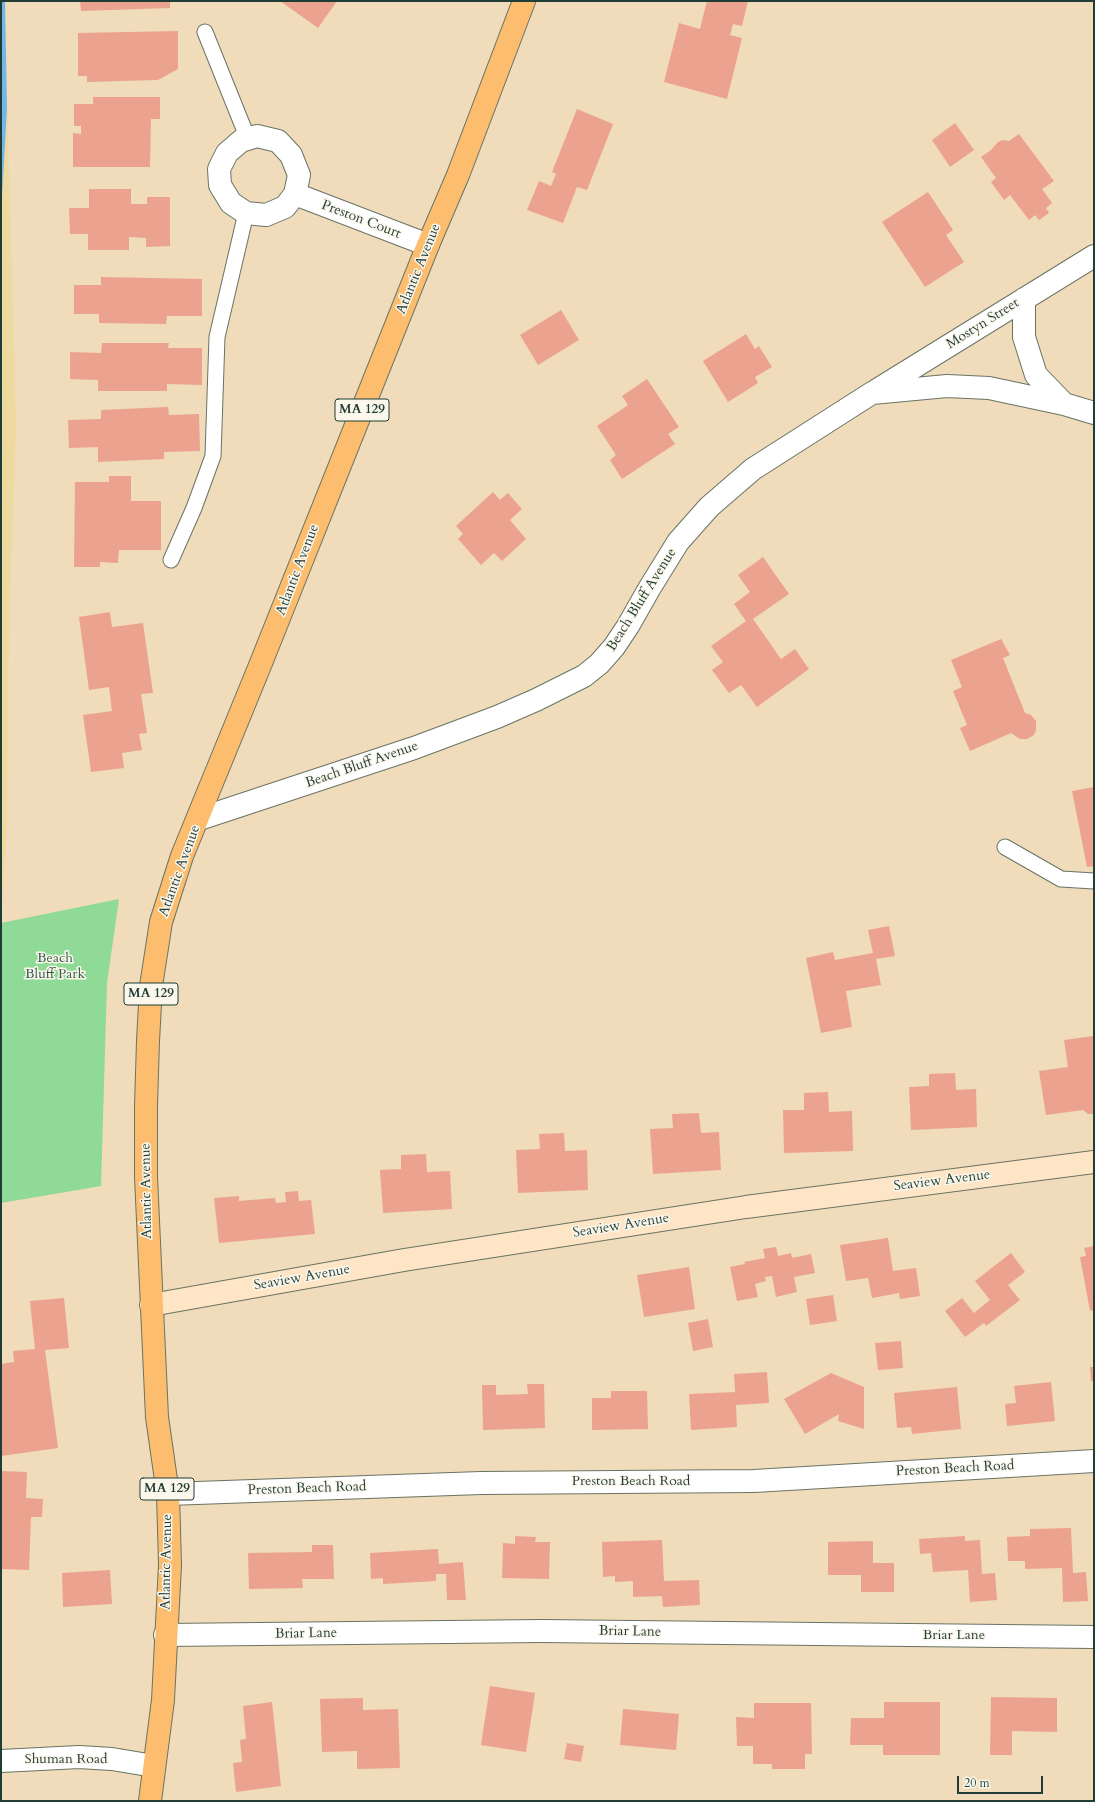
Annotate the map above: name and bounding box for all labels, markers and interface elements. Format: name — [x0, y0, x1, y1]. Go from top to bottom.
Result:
street label: Preston Court — [319, 197, 403, 243]
street label: Atlantic Avenue — [393, 221, 445, 317]
street label: Mostyn Street — [944, 295, 1022, 353]
road number: MA 129 — [335, 399, 389, 421]
street label: Atlantic Avenue — [273, 522, 323, 618]
street label: Beach Bluff Avenue — [604, 545, 680, 655]
street label: Beach Bluff Avenue — [303, 738, 421, 792]
street label: Atlantic Avenue — [156, 823, 204, 919]
park label: Beach Bluff Park — [25, 951, 85, 984]
road number: MA 129 — [124, 983, 178, 1005]
street label: Atlantic Avenue — [138, 1143, 156, 1239]
street label: Seaview Avenue — [893, 1167, 991, 1195]
street label: Seaview Avenue — [572, 1210, 670, 1242]
street label: Seaview Avenue — [253, 1261, 351, 1295]
street label: Preston Beach Road — [895, 1458, 1015, 1480]
street label: Preston Beach Road — [572, 1474, 690, 1490]
road number: MA 129 — [140, 1478, 194, 1500]
street label: Preston Beach Road — [247, 1479, 367, 1499]
street label: Atlantic Avenue — [158, 1514, 176, 1610]
street label: Briar Lane — [599, 1623, 661, 1641]
street label: Briar Lane — [275, 1625, 337, 1643]
street label: Briar Lane — [923, 1628, 985, 1644]
street label: Shuman Road — [25, 1752, 107, 1768]
scale bar — [959, 1768, 1045, 1794]
text: 20 m — [964, 1775, 990, 1791]

